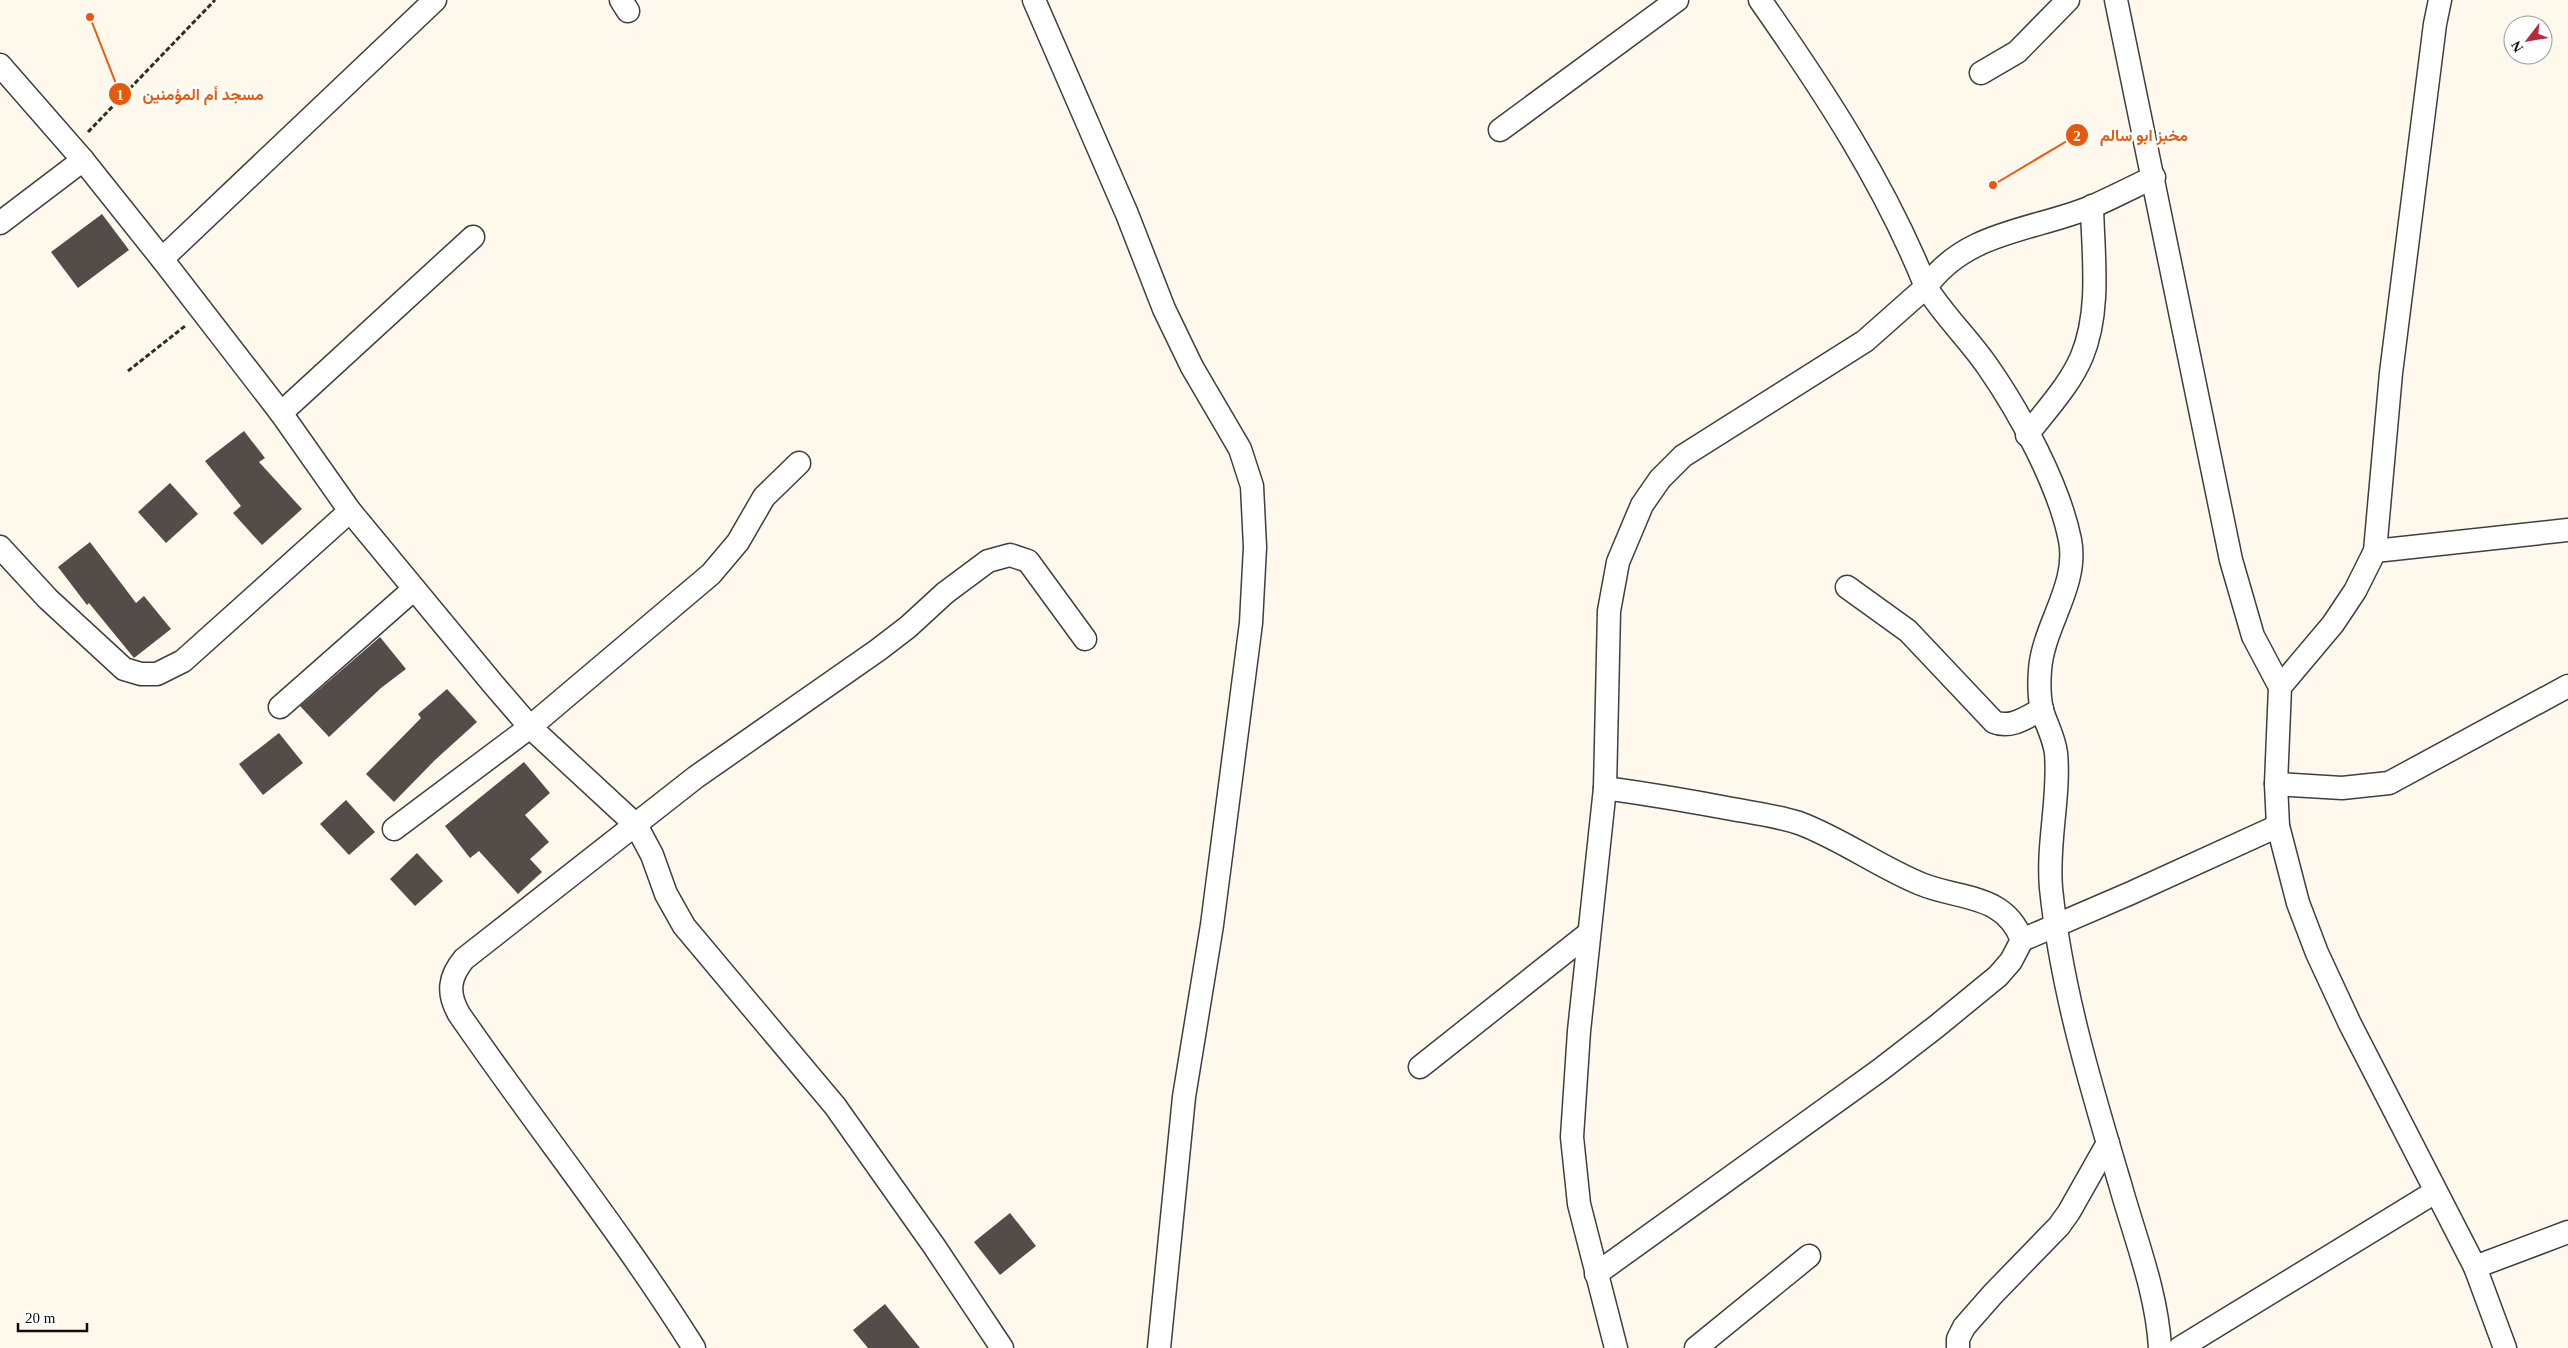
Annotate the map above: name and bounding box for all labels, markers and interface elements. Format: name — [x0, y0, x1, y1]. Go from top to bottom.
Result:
north arrow — [2503, 15, 2553, 65]
text: N — [2508, 38, 2526, 55]
callout: مسجد أم المؤمنين — [108, 79, 274, 110]
text: مسجد أم المؤمنين — [142, 86, 264, 105]
text: 1 — [116, 87, 124, 103]
callout: مخبز ابو سالم — [2065, 120, 2198, 151]
text: مخبز ابو سالم — [2100, 127, 2188, 146]
text: 2 — [2073, 128, 2081, 144]
scale bar — [18, 1300, 86, 1332]
text: 20 m — [25, 1310, 56, 1326]

